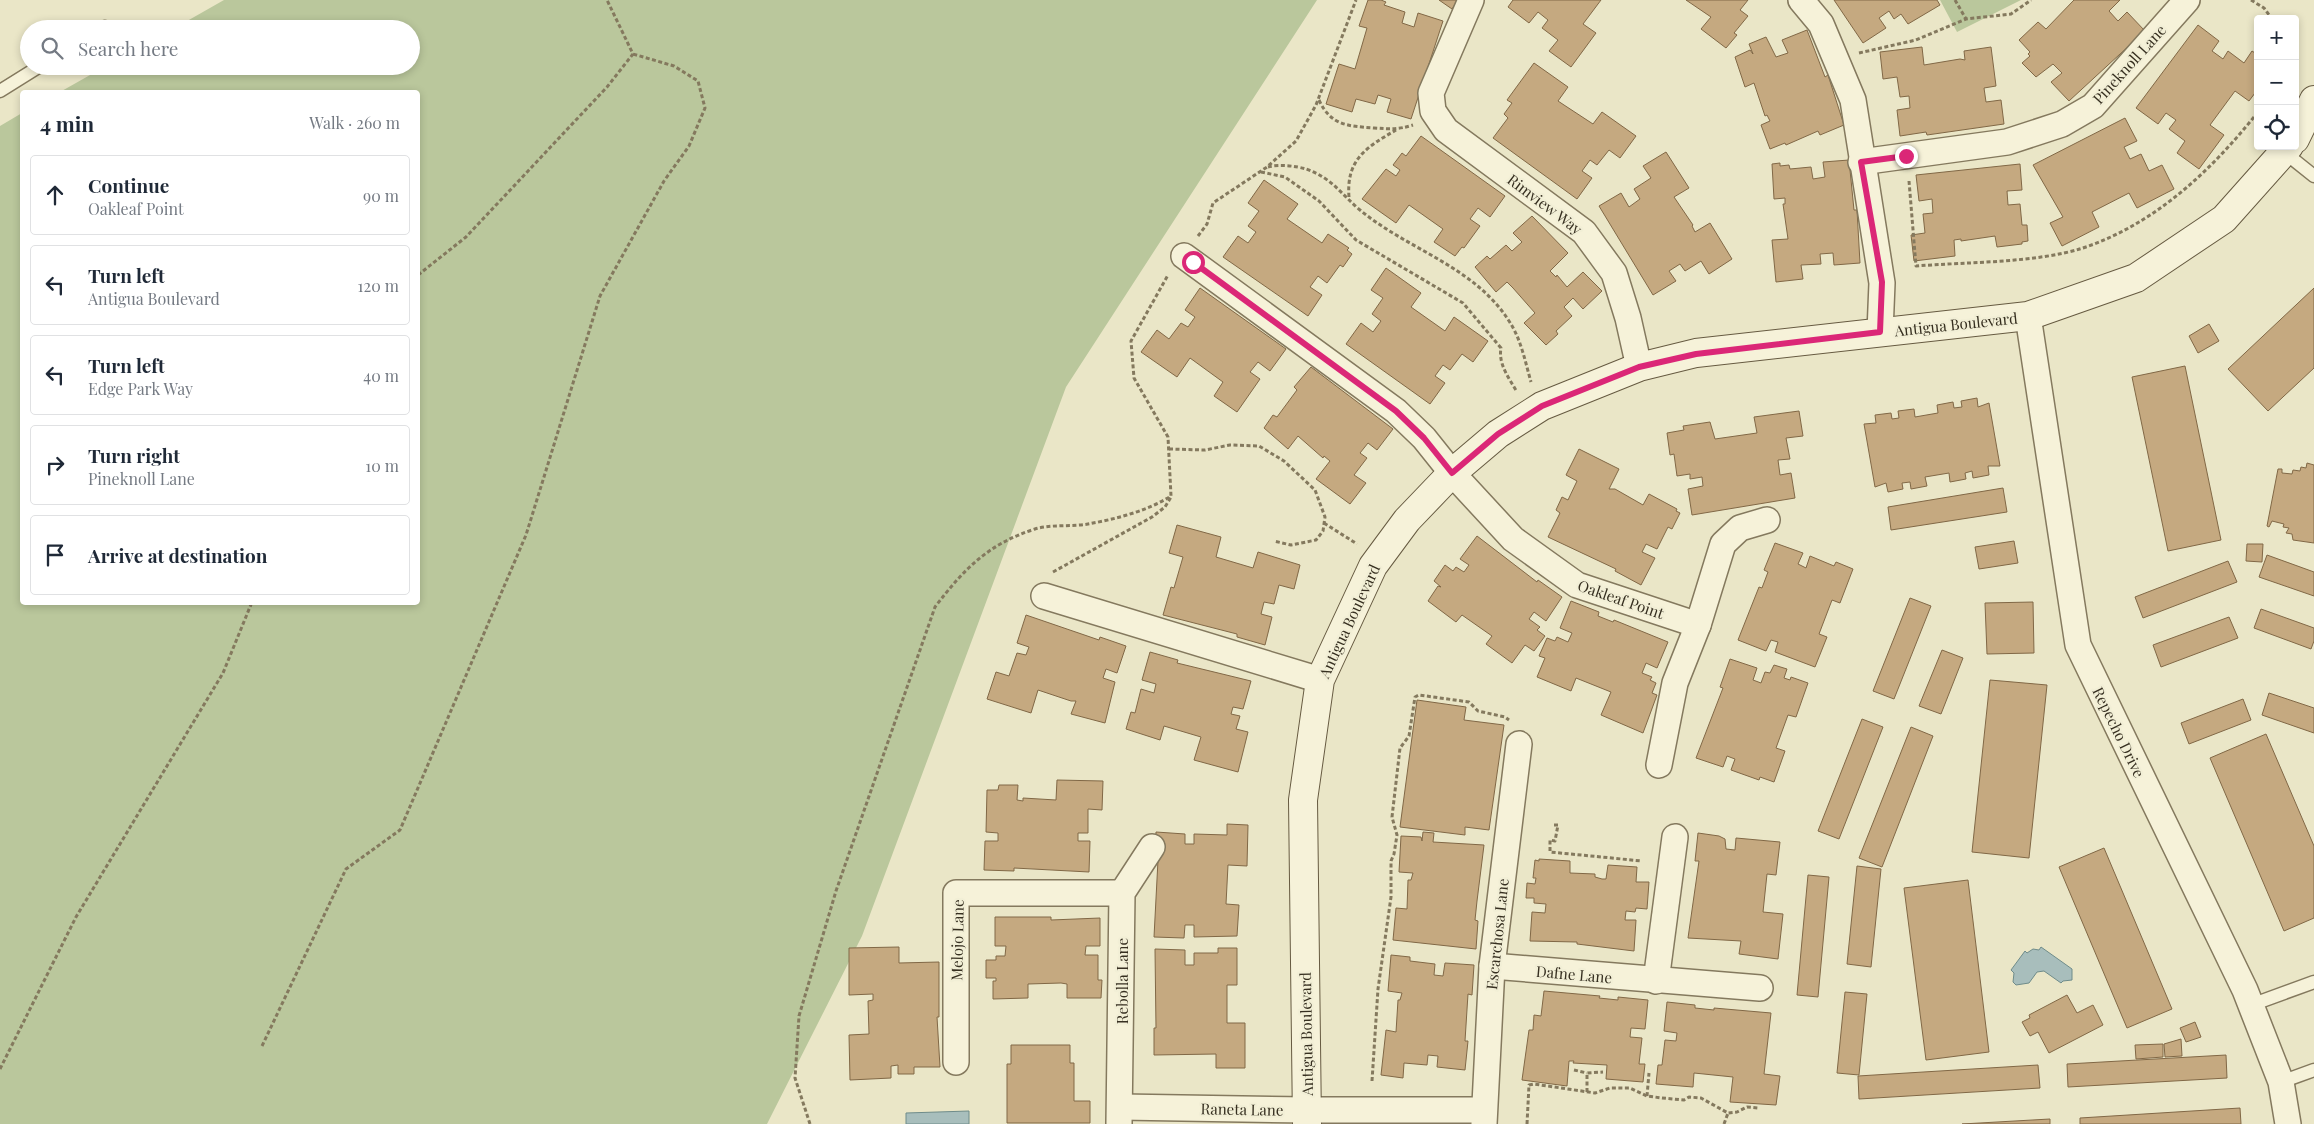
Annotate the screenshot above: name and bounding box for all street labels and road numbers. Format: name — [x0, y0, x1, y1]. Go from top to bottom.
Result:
street label: Pineknoll Lane — [2088, 20, 2170, 108]
street label: Rimview Way — [1504, 169, 1587, 239]
street label: Antigua Boulevard — [1893, 308, 2019, 341]
street label: Antigua Boulevard — [1313, 561, 1384, 682]
street label: Oakleaf Point — [1575, 575, 1667, 623]
street label: Repecho Drive — [2088, 683, 2150, 781]
street label: Escarchosa Lane — [1481, 877, 1513, 991]
street label: Melojo Lane — [946, 899, 968, 981]
street label: Rebolla Lane — [1112, 938, 1132, 1024]
street label: Dafne Lane — [1535, 961, 1613, 987]
street label: Antigua Boulevard — [1295, 972, 1317, 1097]
street label: Raneta Lane — [1200, 1098, 1284, 1120]

